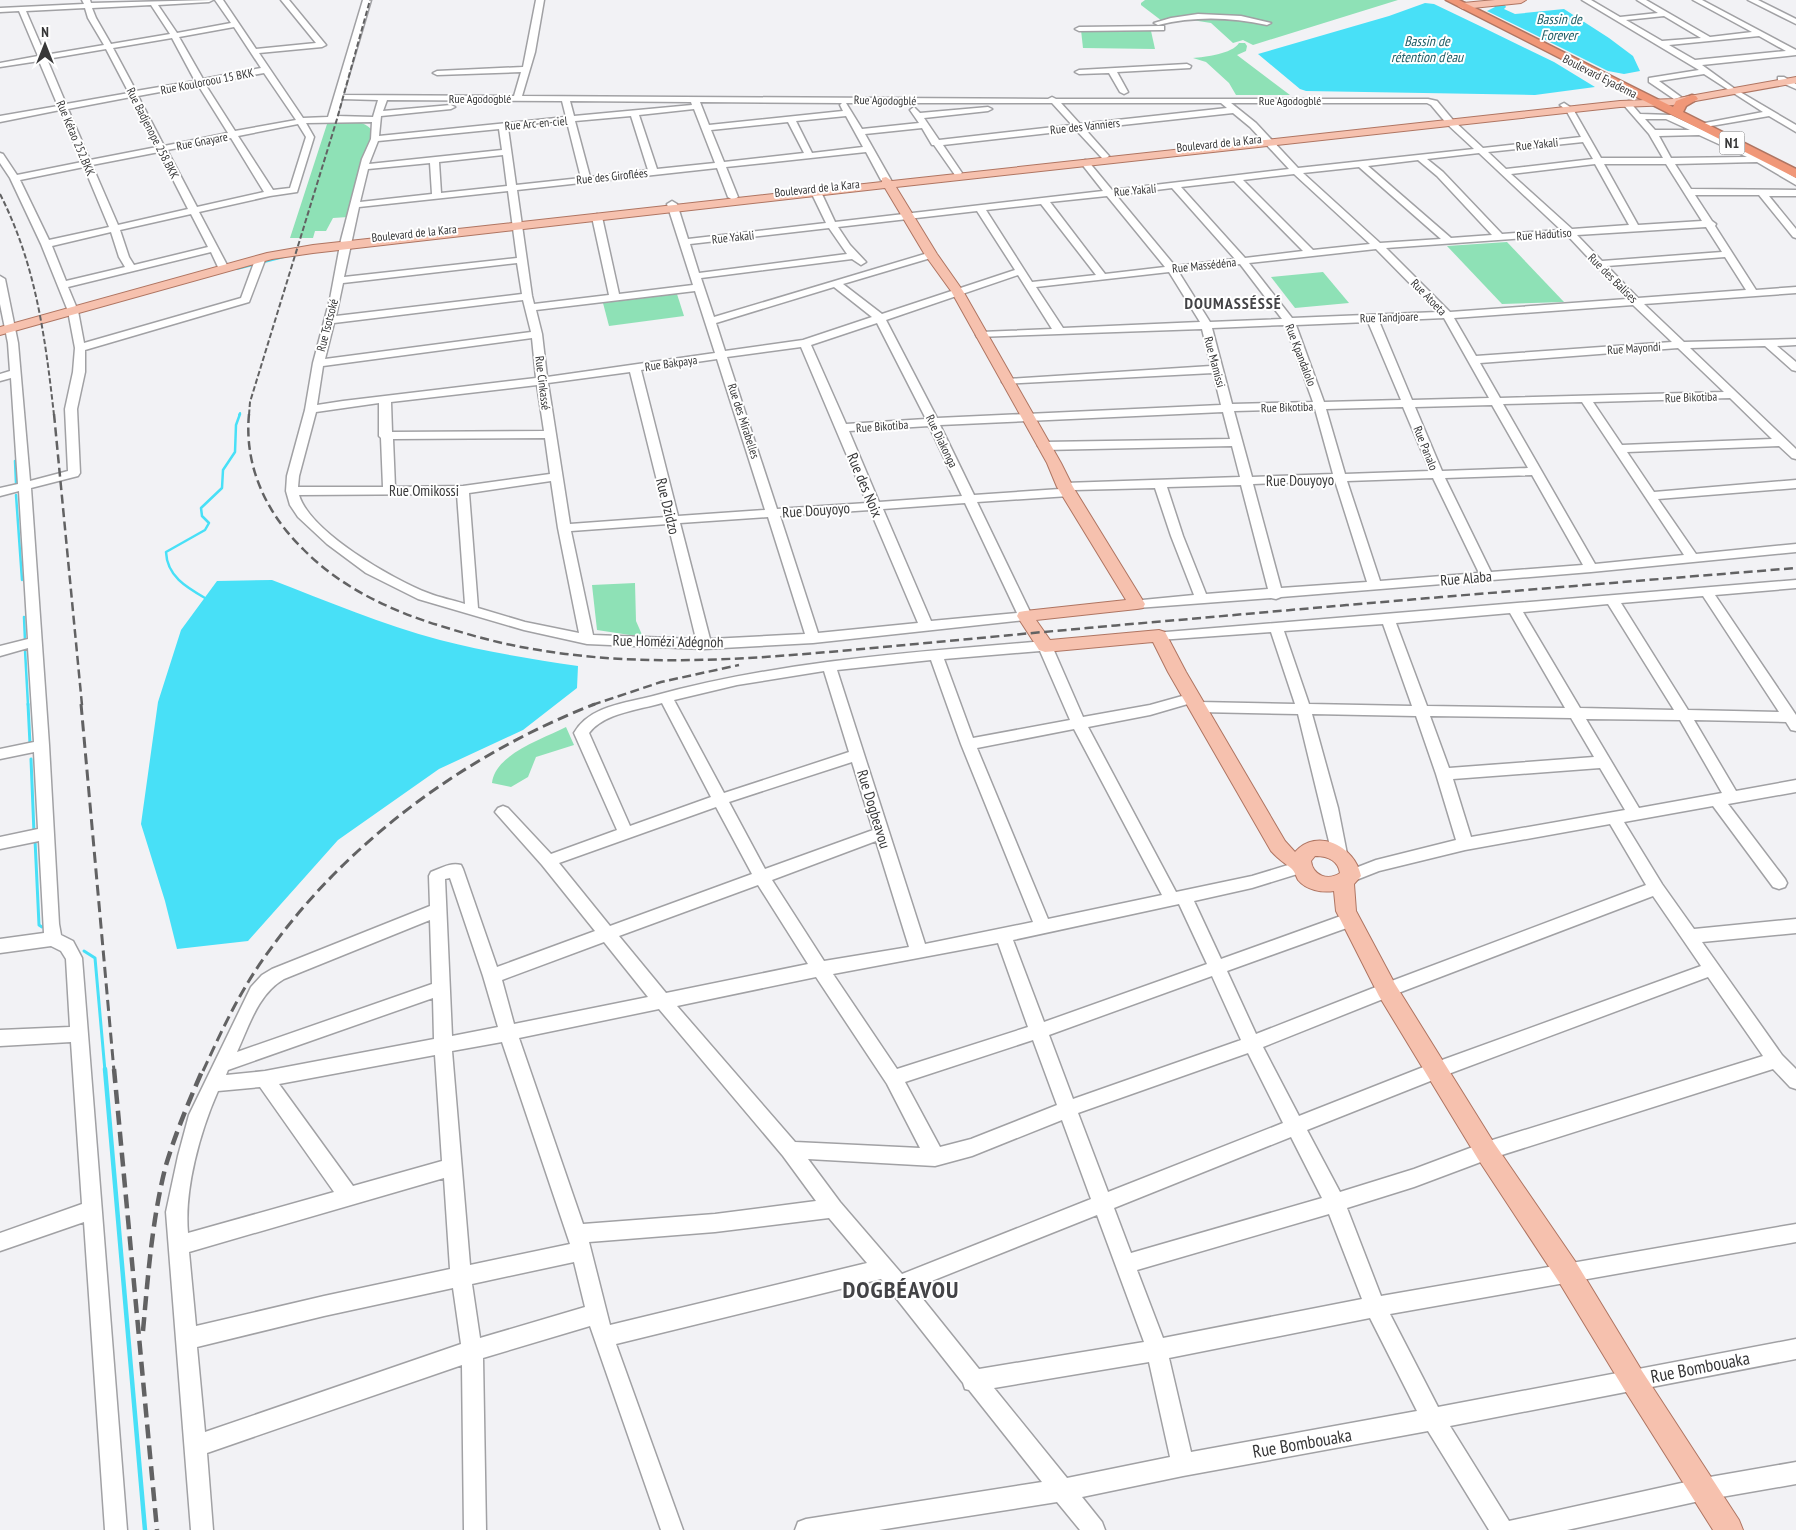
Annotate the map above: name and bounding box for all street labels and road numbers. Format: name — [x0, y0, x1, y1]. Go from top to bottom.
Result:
street label: Boulevard Eyadema — [1560, 51, 1640, 101]
street label: Rue Kouloroou 15 BKK — [159, 65, 255, 97]
street label: Rue Badjenope 258.BKK — [123, 85, 183, 181]
street label: Rue Agodogblé — [449, 91, 511, 106]
street label: Rue Agodogblé — [854, 92, 916, 108]
street label: Rue Agodogblé — [1259, 93, 1321, 108]
street label: Rue Kétao 252.BKK — [53, 98, 99, 178]
street label: Rue Arc-en-ciel — [504, 113, 568, 133]
street label: Rue des Vanniers — [1049, 115, 1121, 137]
street label: Rue Gnayare — [175, 129, 229, 153]
street label: Boulevard de la Kara — [1176, 131, 1262, 155]
road number: N1 — [1720, 132, 1744, 154]
street label: Rue Yakali — [1515, 134, 1559, 154]
street label: Rue des Giroflées — [576, 165, 648, 187]
street label: Boulevard de la Kara — [774, 176, 860, 200]
street label: Rue Yakali — [1113, 181, 1157, 199]
street label: Boulevard de la Kara — [371, 221, 457, 245]
street label: Rue Hadutiso — [1516, 225, 1572, 243]
street label: Rue Yakali — [711, 227, 755, 247]
street label: Rue des Balises — [1585, 250, 1641, 306]
street label: Rue Massédéna — [1171, 254, 1237, 276]
street label: Rue Atoeta — [1408, 276, 1450, 319]
street label: Rue Tsotsoké — [313, 297, 341, 353]
street label: Rue Tandjoare — [1359, 308, 1419, 326]
street label: Rue Kpandalolo — [1282, 322, 1320, 388]
street label: Rue Mamissi — [1201, 335, 1229, 389]
street label: Rue Mayondi — [1607, 339, 1661, 357]
street label: Rue Bakpaya — [644, 352, 698, 374]
street label: Rue Cinkassé — [532, 355, 554, 411]
street label: Rue des Mirabelles — [725, 381, 763, 461]
street label: Rue Bikotiba — [1665, 389, 1718, 405]
street label: Rue Bikotiba — [1261, 399, 1314, 415]
street label: Rue Diakonga — [923, 412, 961, 470]
street label: Rue Bikotiba — [855, 417, 909, 435]
street label: Rue Panalo — [1410, 424, 1442, 472]
street label: Rue des Noix — [843, 450, 887, 520]
street label: Rue Douyoyo — [1266, 470, 1334, 490]
street label: Rue Dzidzo — [652, 476, 684, 536]
street label: Rue Omikossi — [389, 481, 459, 500]
street label: Rue Douyoyo — [781, 498, 851, 522]
street label: Rue Alaba — [1439, 566, 1493, 590]
street label: Rue Homézi Adégnoh — [612, 631, 724, 651]
street label: Rue Dogbeavou — [853, 767, 895, 851]
street label: Rue Bombouaka — [1648, 1346, 1752, 1388]
street label: Rue Bombouaka — [1251, 1423, 1353, 1463]

